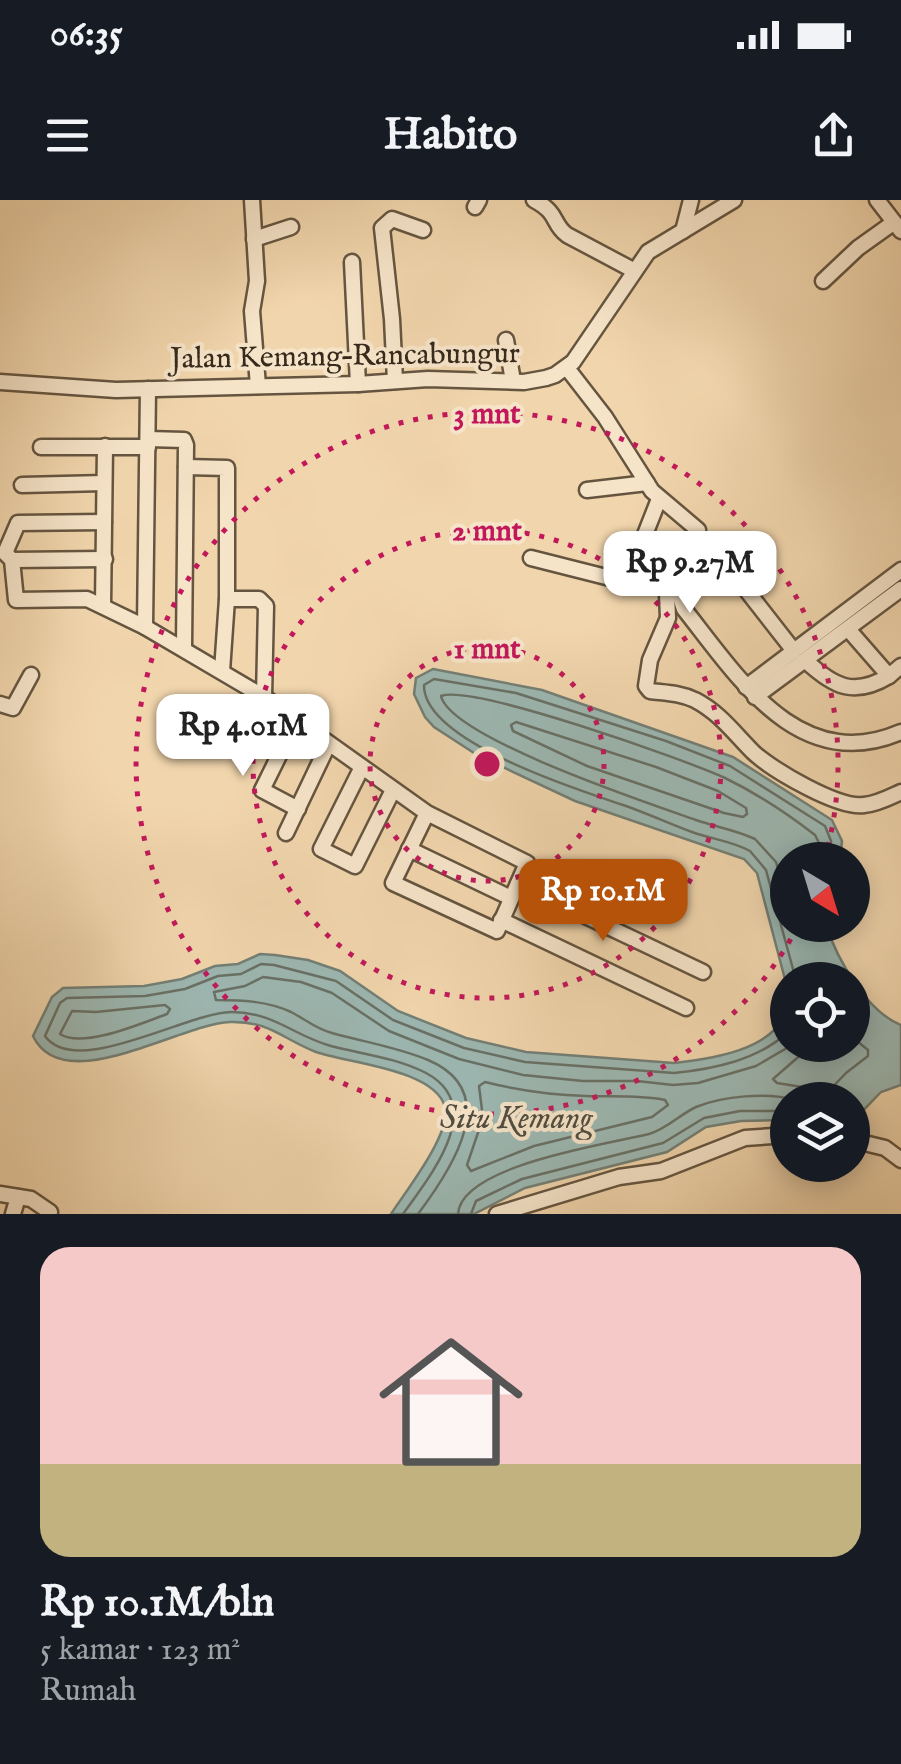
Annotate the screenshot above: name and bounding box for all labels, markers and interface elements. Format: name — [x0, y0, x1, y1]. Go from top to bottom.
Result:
text: 06:35 — [50, 11, 123, 59]
text: Habito — [384, 107, 517, 164]
icon: menu — [40, 108, 95, 163]
icon: share — [806, 108, 861, 163]
street label: Jalan Kemang–Rancabungur — [167, 335, 520, 379]
text: 3 mnt — [453, 396, 521, 434]
text: 2 mnt — [452, 513, 523, 551]
pin: Rp 9.27M — [587, 531, 793, 616]
text: Rp 9.27M — [625, 543, 755, 584]
text: 1 mnt — [453, 631, 521, 669]
pin: Rp 4.01M — [140, 694, 346, 779]
text: Rp 4.01M — [178, 706, 308, 747]
centre of rings — [469, 746, 505, 782]
north arrow — [770, 842, 870, 942]
map controls — [770, 842, 870, 1182]
pin: Rp 10.1M — [500, 859, 706, 944]
text: Rp 10.1M — [541, 871, 665, 912]
button: locate — [770, 962, 870, 1062]
button: layers — [770, 1082, 870, 1182]
water label: Situ Kemang — [440, 1099, 594, 1140]
icon: home — [361, 1312, 541, 1492]
text: Rp 10.1M/bln — [40, 1577, 274, 1630]
text: 5 kamar · 123 m² — [40, 1630, 240, 1671]
text: Rumah — [40, 1671, 136, 1712]

